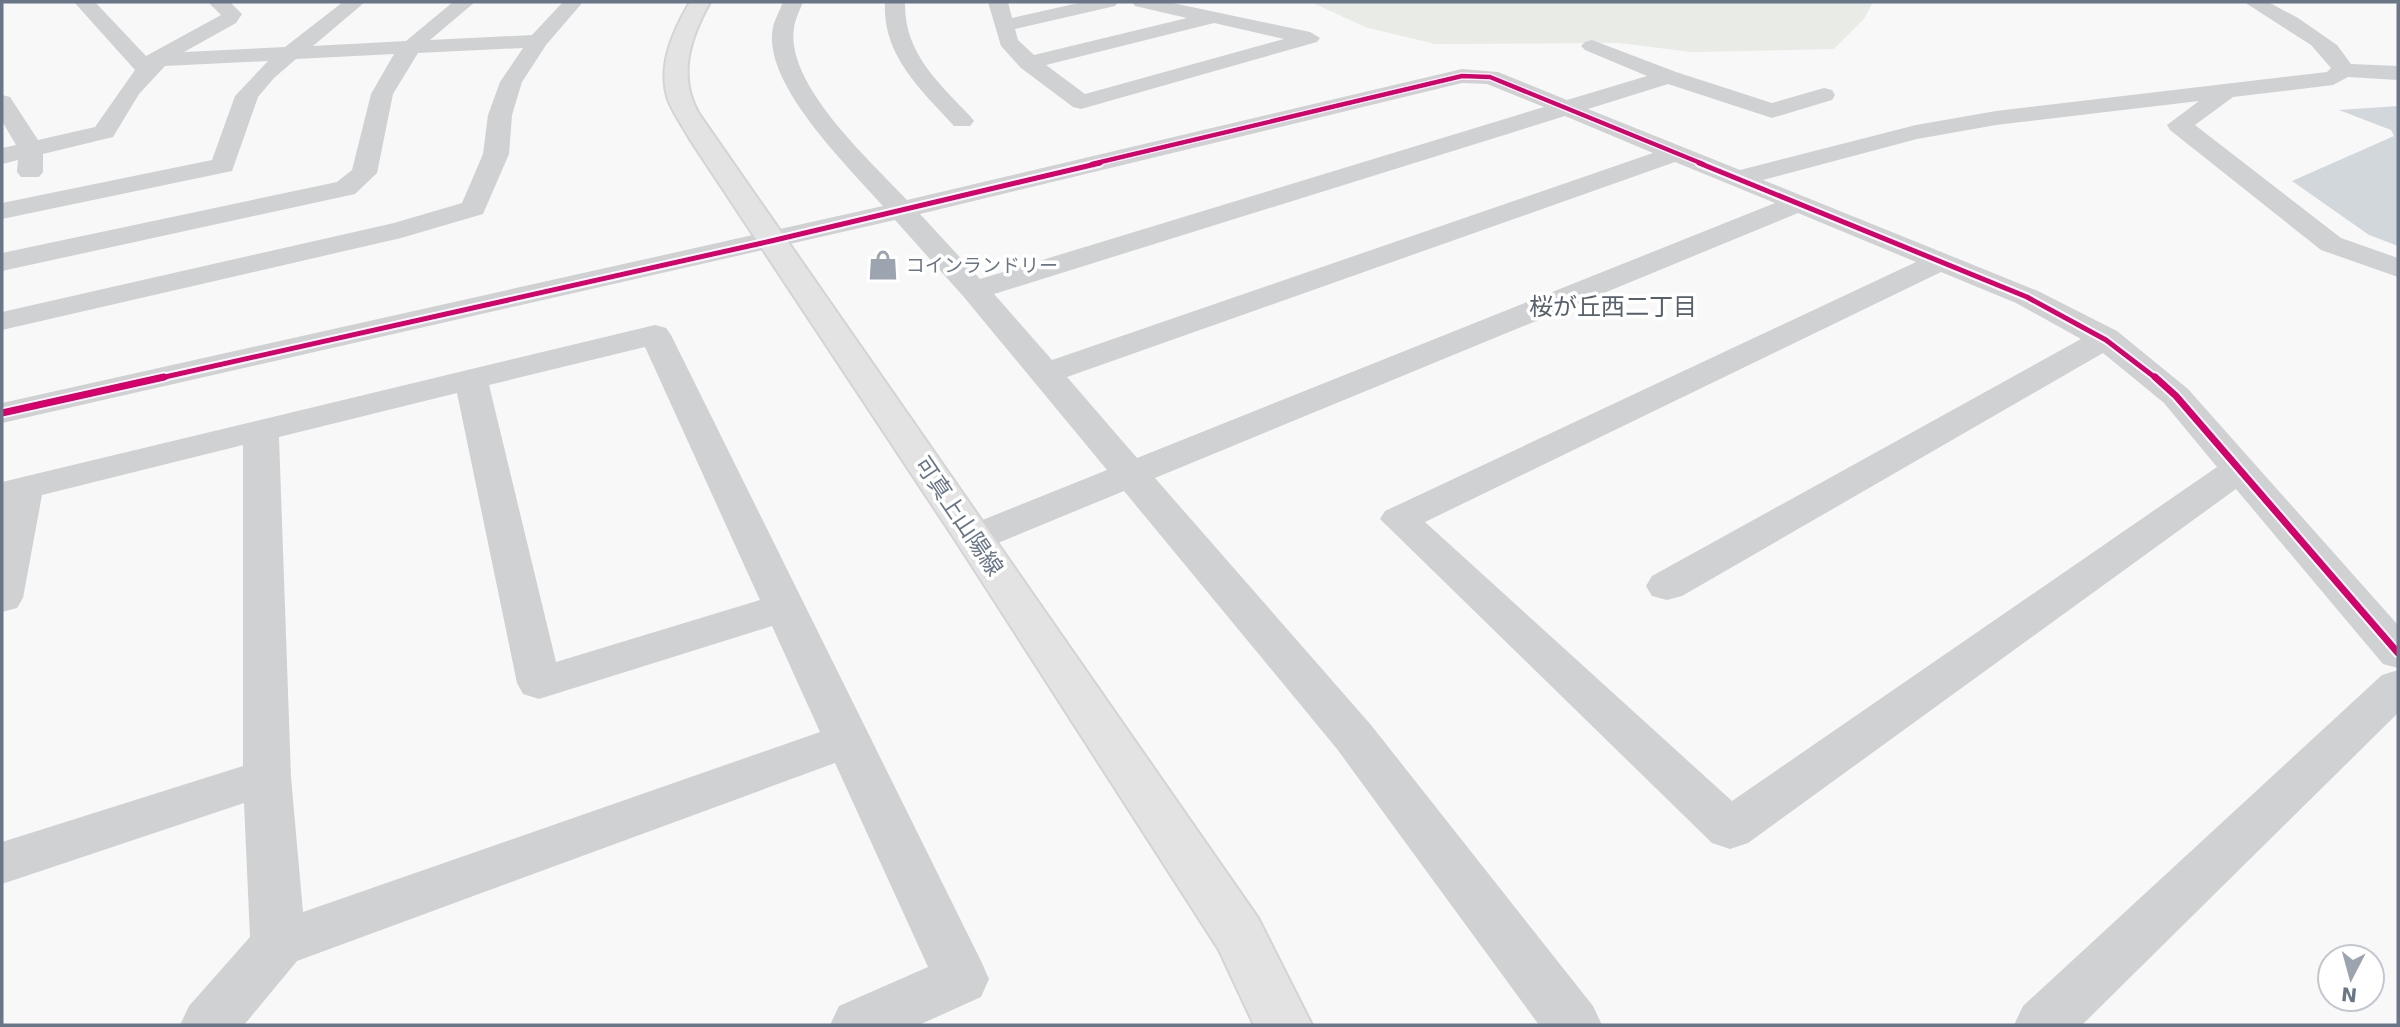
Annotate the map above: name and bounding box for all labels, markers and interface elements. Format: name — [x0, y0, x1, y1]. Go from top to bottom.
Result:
shop icon: コインランドリー — [866, 248, 900, 282]
place label: コインランドリー — [906, 254, 1058, 276]
district label: 桜が丘西二丁目 — [1529, 293, 1697, 321]
street label: 可真上山陽線 — [910, 452, 1008, 580]
north arrow — [2316, 943, 2386, 1013]
text: N — [2340, 983, 2358, 1007]

